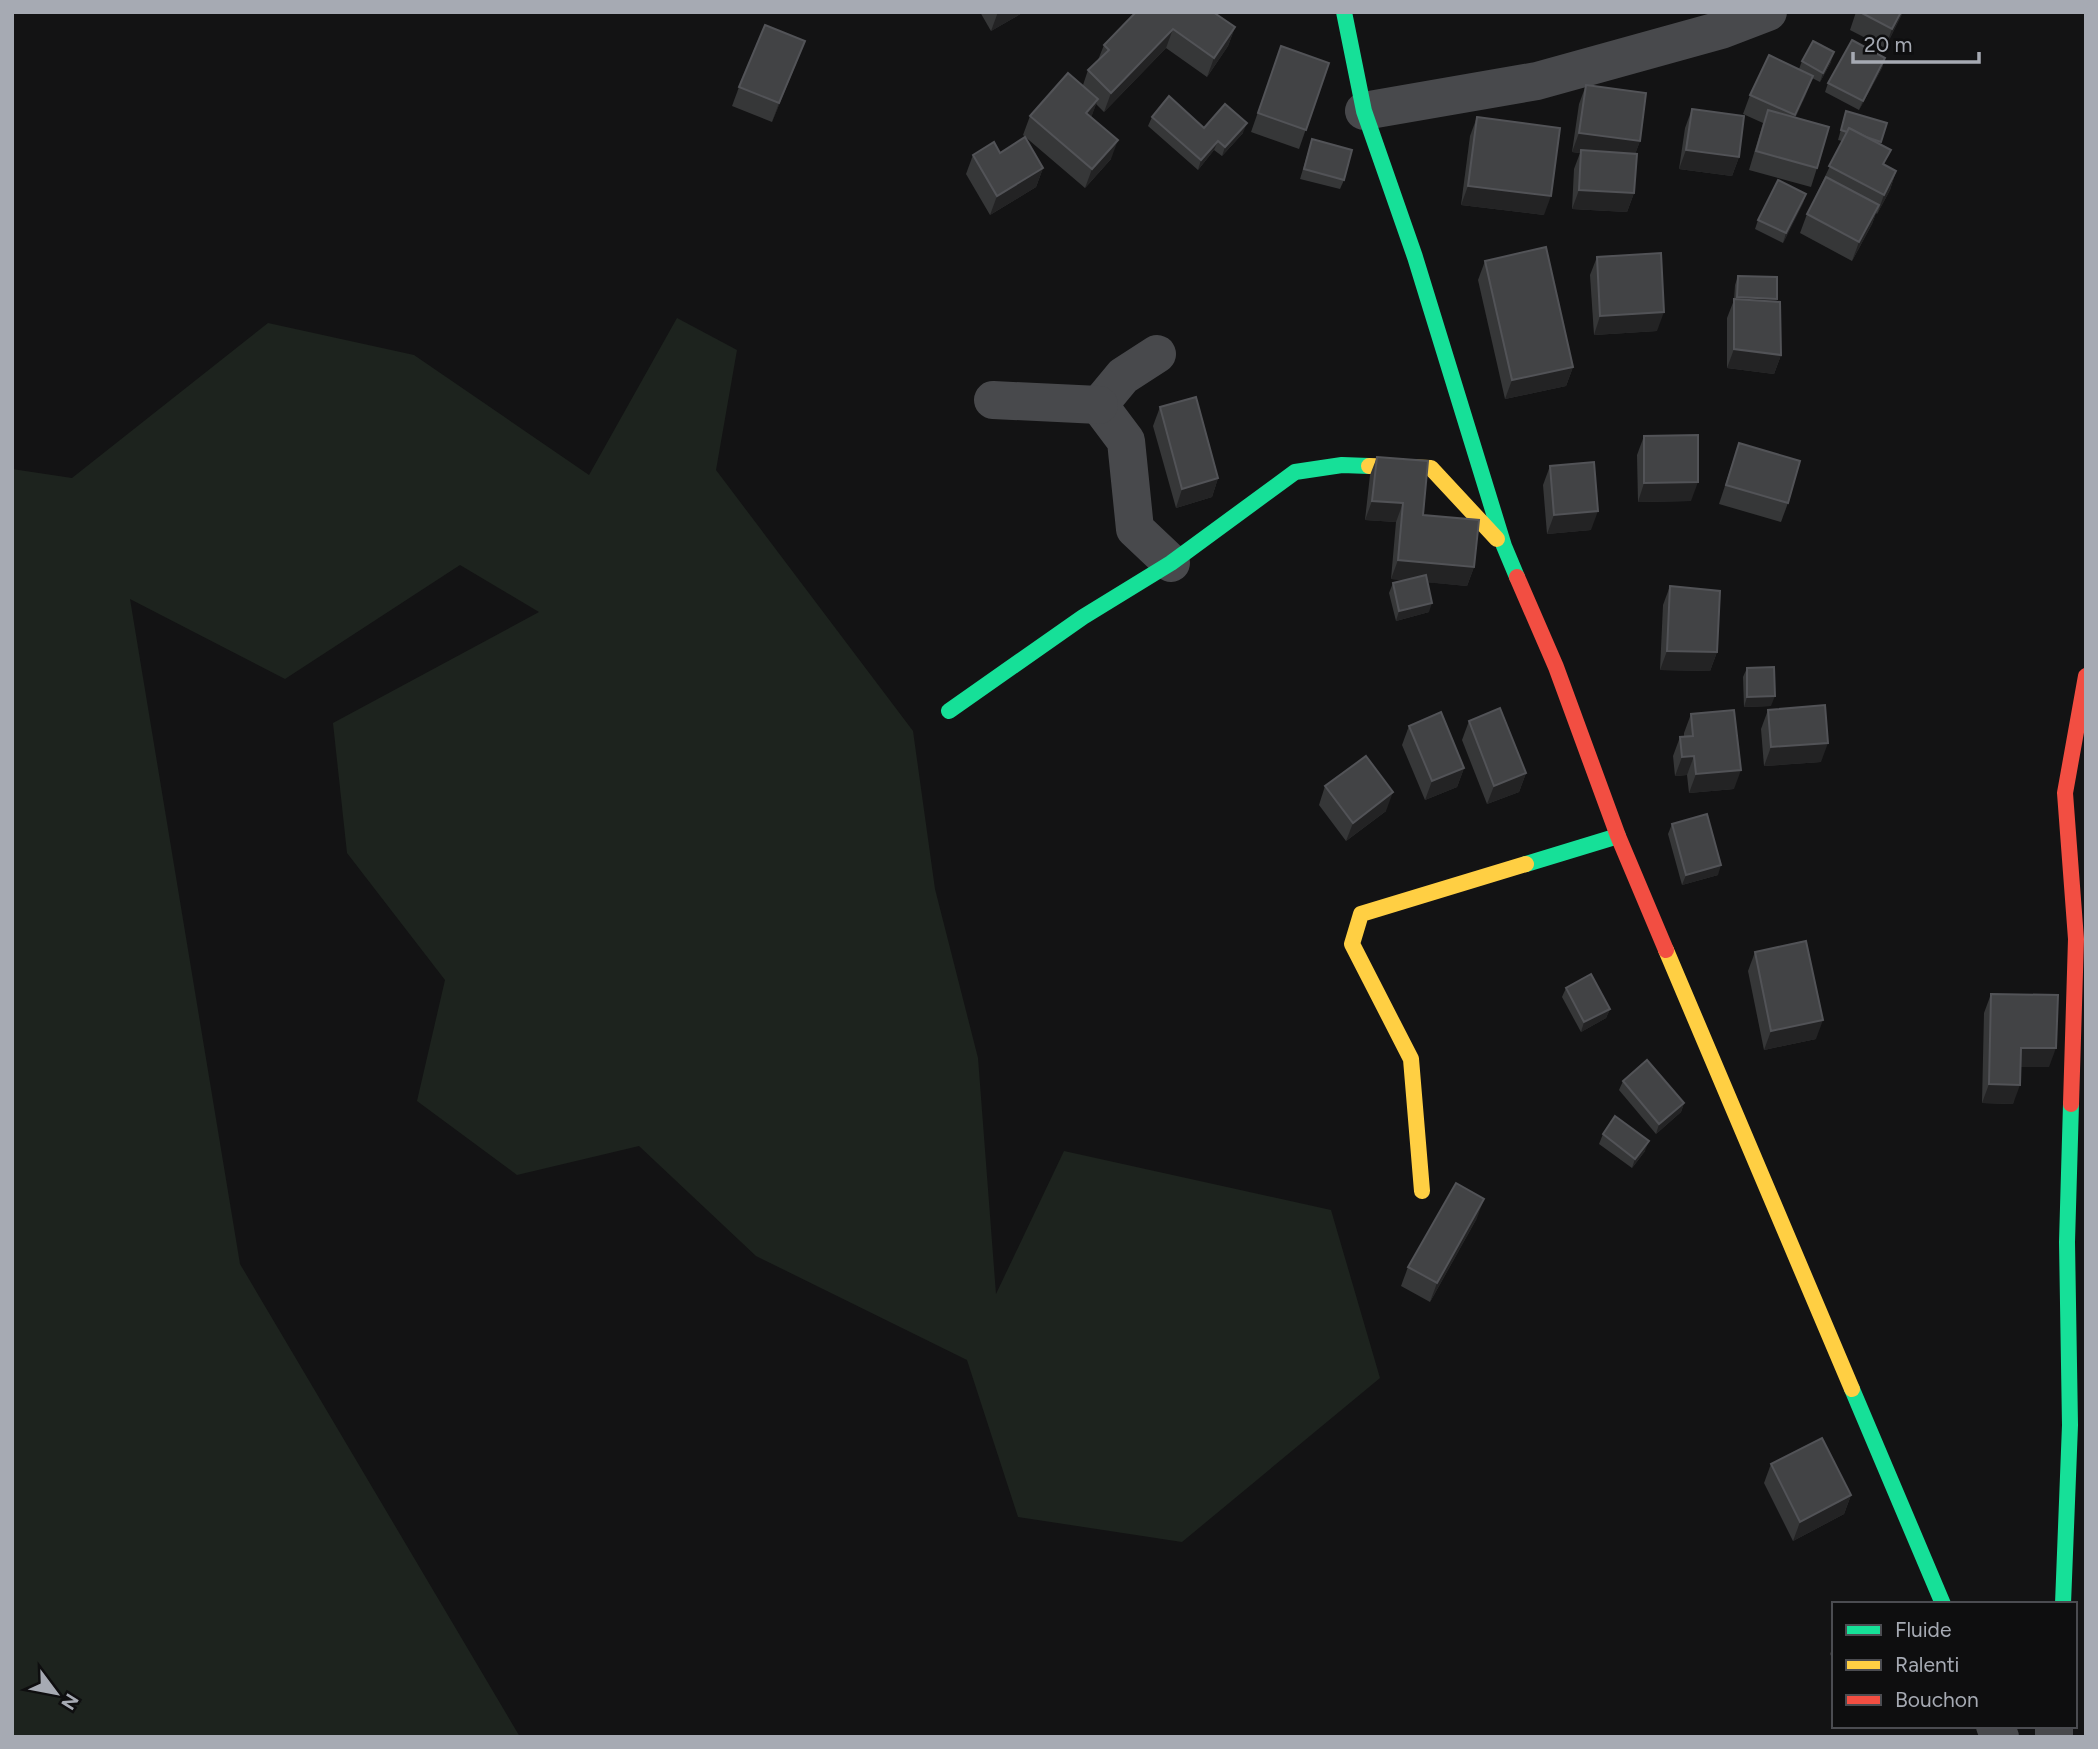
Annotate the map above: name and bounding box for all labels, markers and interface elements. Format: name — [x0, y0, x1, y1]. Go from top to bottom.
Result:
scale bar — [1853, 21, 1979, 65]
text: 20 m — [1864, 32, 1912, 57]
legend — [1832, 1602, 2077, 1728]
text: Fluide — [1895, 1617, 1951, 1642]
text: Ralenti — [1895, 1652, 1959, 1677]
north arrow — [21, 1658, 91, 1728]
text: Bouchon — [1895, 1687, 1979, 1712]
text: N — [56, 1689, 84, 1714]

